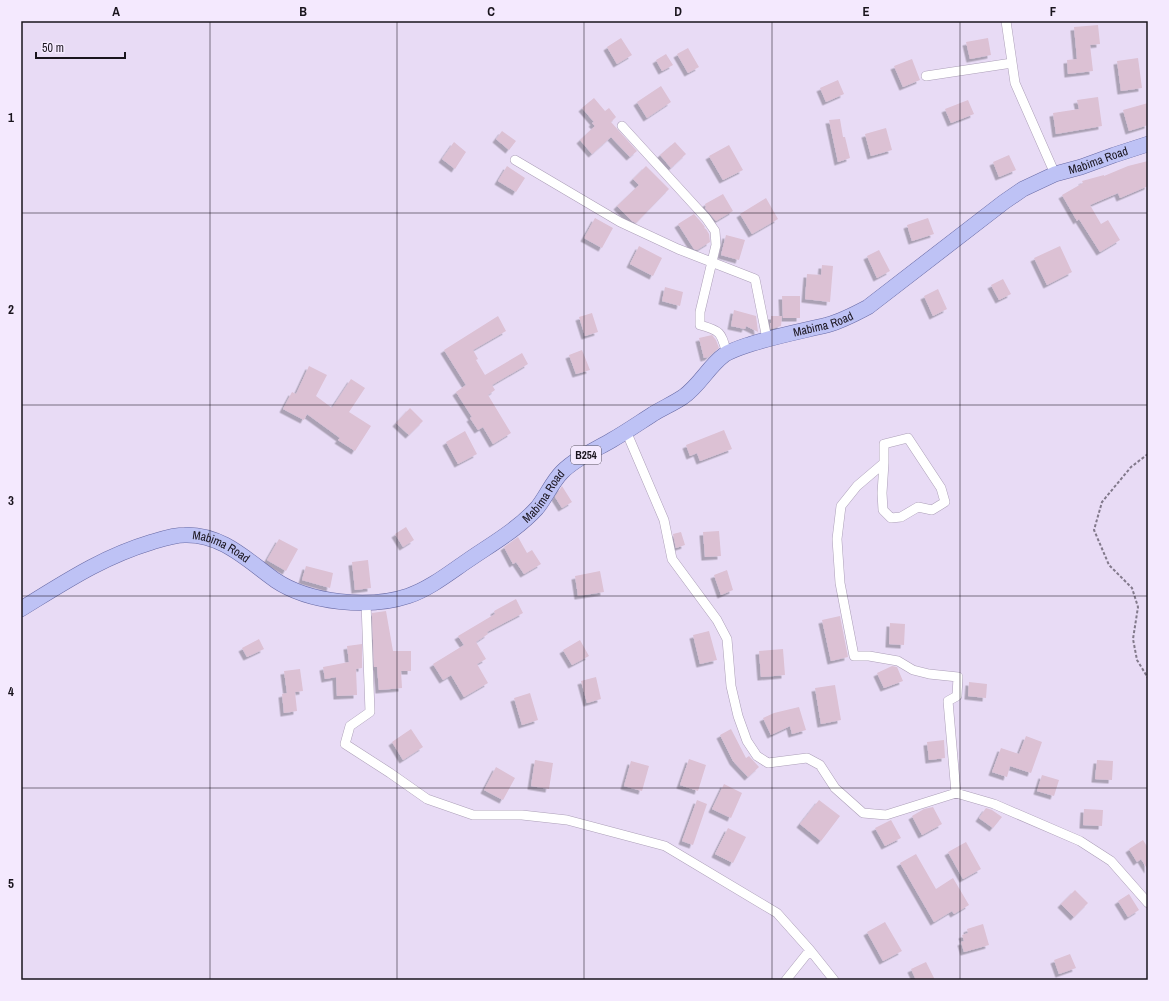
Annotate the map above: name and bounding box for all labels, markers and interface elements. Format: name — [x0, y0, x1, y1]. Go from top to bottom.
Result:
text: A — [112, 3, 120, 20]
text: B — [299, 3, 307, 20]
text: C — [487, 3, 495, 20]
text: D — [674, 3, 682, 20]
text: E — [862, 3, 870, 20]
text: F — [1050, 3, 1057, 20]
scale bar — [36, 34, 125, 60]
text: 50 m — [42, 40, 64, 56]
text: 1 — [8, 109, 14, 126]
street label: Mabima Road — [1067, 143, 1130, 178]
text: 2 — [8, 301, 14, 318]
street label: Mabima Road — [791, 308, 856, 341]
road number: B254 — [571, 446, 601, 464]
street label: Mabima Road — [519, 466, 568, 526]
text: 3 — [8, 492, 14, 509]
street label: Mabima Road — [192, 527, 253, 566]
text: 4 — [8, 683, 14, 700]
text: 5 — [8, 875, 14, 892]

